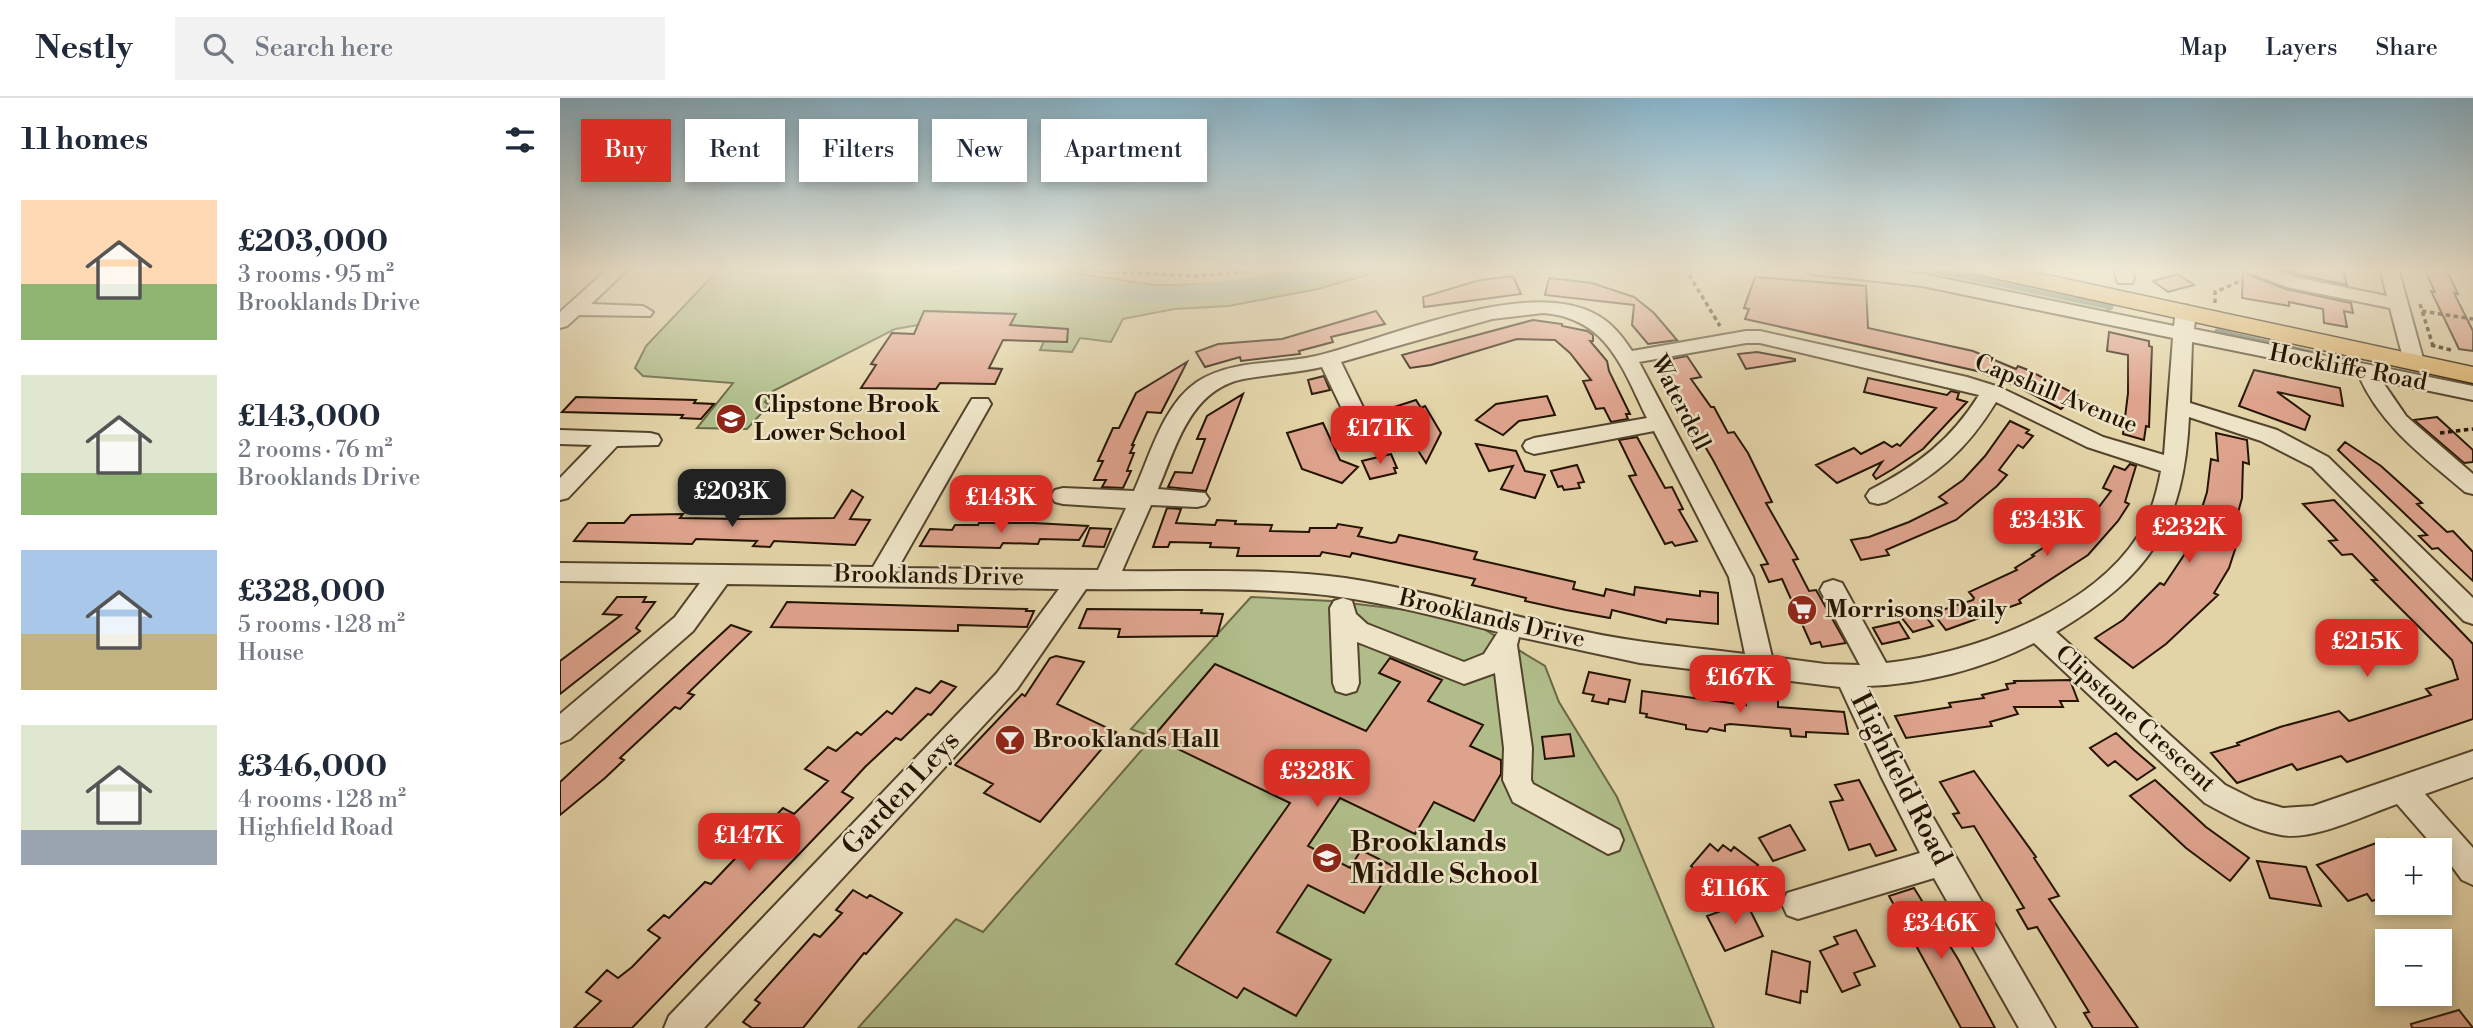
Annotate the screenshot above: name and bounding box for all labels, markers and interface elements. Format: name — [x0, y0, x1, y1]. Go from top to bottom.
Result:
search box — [175, 17, 665, 80]
text: Nestly — [35, 28, 133, 69]
icon: search — [199, 29, 237, 67]
text: Search here — [255, 32, 393, 64]
text: Map — [2180, 33, 2227, 63]
text: Layers — [2265, 33, 2337, 63]
text: Share — [2375, 33, 2438, 63]
chip: Buy — [581, 119, 671, 182]
chip: Rent — [685, 119, 785, 182]
chip: Filters — [799, 119, 918, 182]
chip: New — [932, 119, 1027, 182]
chip: Apartment — [1041, 119, 1207, 182]
text: 11 homes — [21, 121, 148, 159]
icon: filters — [501, 121, 539, 159]
text: £203,000 — [238, 223, 388, 261]
icon: home — [77, 228, 161, 312]
text: 3 rooms · 95 m² — [238, 261, 394, 289]
text: Brooklands Drive — [238, 289, 420, 317]
street label: Hockliffe Road — [2267, 338, 2430, 398]
street label: Capshill Avenue — [1970, 348, 2142, 440]
street label: Waterdell — [1643, 349, 1717, 456]
place label: Clipstone Brook Lower School — [754, 390, 941, 448]
text: £143,000 — [238, 398, 381, 436]
school or university icon: Clipstone Brook Lower School — [714, 402, 748, 436]
icon: home — [77, 403, 161, 487]
pin: £171K — [1331, 406, 1429, 466]
text: £171K — [1347, 415, 1413, 443]
text: 2 rooms · 76 m² — [238, 436, 393, 464]
text: Brooklands Drive — [238, 464, 420, 492]
pin: £203K — [683, 470, 781, 529]
pin: £143K — [952, 476, 1050, 535]
text: £203K — [694, 478, 770, 506]
text: £143K — [966, 484, 1036, 512]
pin: £343K — [1998, 498, 2096, 558]
pin: £232K — [2140, 505, 2238, 565]
text: £343K — [2010, 507, 2084, 535]
text: £232K — [2152, 514, 2226, 542]
street label: Brooklands Drive — [833, 559, 1024, 593]
text: £328,000 — [238, 573, 385, 611]
icon: home — [77, 578, 161, 662]
street label: Brooklands Drive — [1395, 583, 1588, 655]
supermarket icon: Morrisons Daily — [1785, 593, 1819, 627]
place label: Morrisons Daily — [1825, 595, 2008, 625]
text: 5 rooms · 128 m² — [238, 611, 405, 639]
pin: £215K — [2318, 620, 2416, 679]
text: £215K — [2331, 628, 2403, 656]
text: House — [238, 639, 304, 667]
street label: Clipstone Crescent — [2049, 639, 2222, 799]
pin: £167K — [1691, 656, 1789, 715]
text: £167K — [1706, 664, 1774, 692]
street label: Highfield Road — [1842, 687, 1960, 871]
street label: Garden Leys — [834, 723, 968, 863]
bar icon: Brooklands Hall — [993, 723, 1027, 757]
place label: Brooklands Hall — [1033, 725, 1220, 755]
text: £346,000 — [238, 748, 387, 786]
pin: £328K — [1268, 750, 1366, 809]
icon: home — [77, 753, 161, 837]
text: £328K — [1280, 758, 1354, 786]
text: 4 rooms · 128 m² — [238, 786, 406, 814]
text: Highfield Road — [238, 814, 393, 842]
pin: £147K — [700, 814, 798, 873]
text: £147K — [714, 822, 784, 850]
place label: Brooklands Middle School — [1350, 825, 1539, 892]
map controls — [2375, 838, 2452, 1006]
button: + — [2375, 838, 2452, 915]
school or university icon: Brooklands Middle School — [1310, 841, 1344, 875]
pin: £116K — [1686, 866, 1784, 926]
text: £116K — [1701, 875, 1769, 903]
pin: £346K — [1892, 902, 1990, 961]
text: £346K — [1903, 910, 1979, 938]
button: − — [2375, 929, 2452, 1006]

